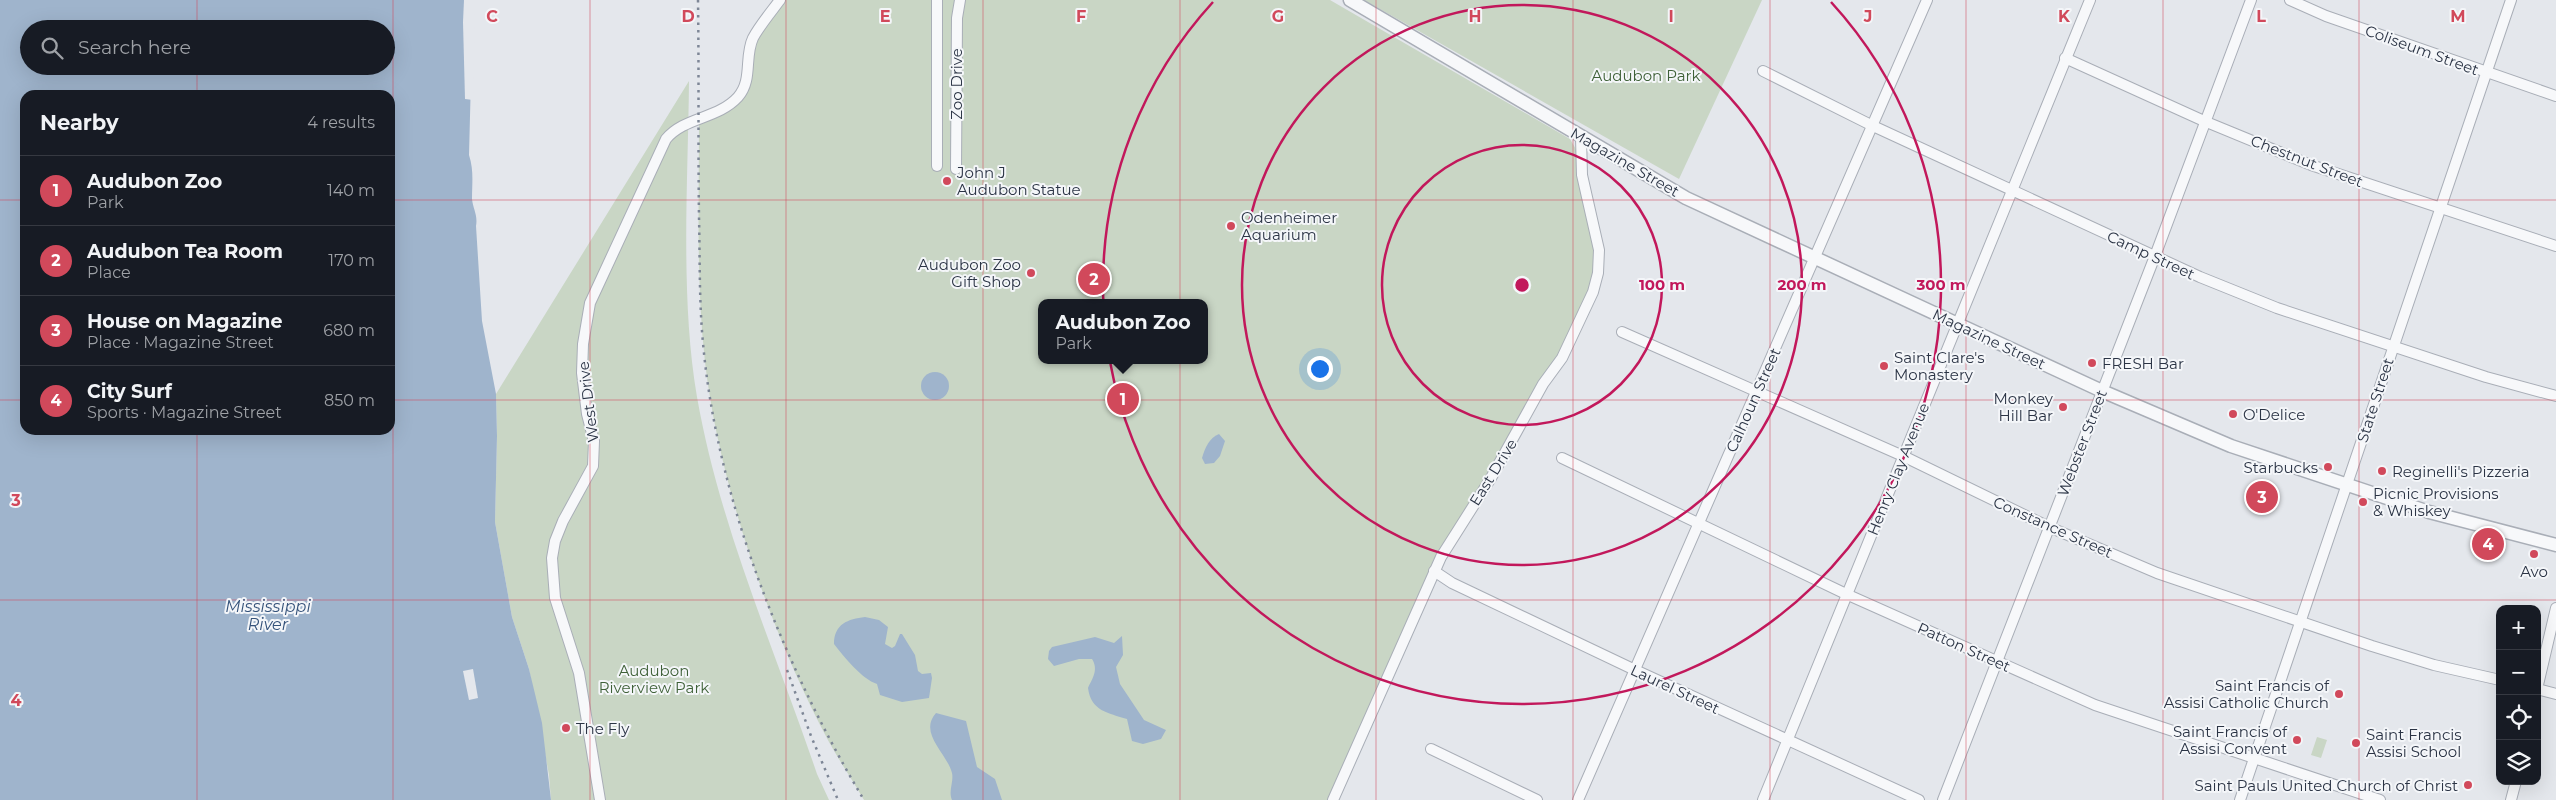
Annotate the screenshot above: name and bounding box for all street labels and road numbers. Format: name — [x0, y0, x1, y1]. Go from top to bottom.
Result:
street label: Coliseum Street — [2363, 21, 2481, 79]
street label: Zoo Drive — [947, 48, 966, 120]
street label: Magazine Street — [1567, 123, 1683, 201]
street label: Chestnut Street — [2248, 131, 2366, 191]
street label: Camp Street — [2104, 226, 2198, 284]
street label: Magazine Street — [1929, 305, 2049, 373]
street label: Calhoun Street — [1721, 345, 1785, 455]
street label: State Street — [2352, 355, 2398, 445]
street label: West Drive — [574, 360, 602, 444]
street label: Webster Street — [2053, 387, 2111, 499]
street label: Henry Clay Avenue — [1863, 400, 1933, 538]
street label: East Drive — [1465, 435, 1521, 509]
street label: Constance Street — [1990, 492, 2116, 562]
street label: Patton Street — [1914, 618, 2014, 676]
street label: Laurel Street — [1627, 660, 1723, 718]

